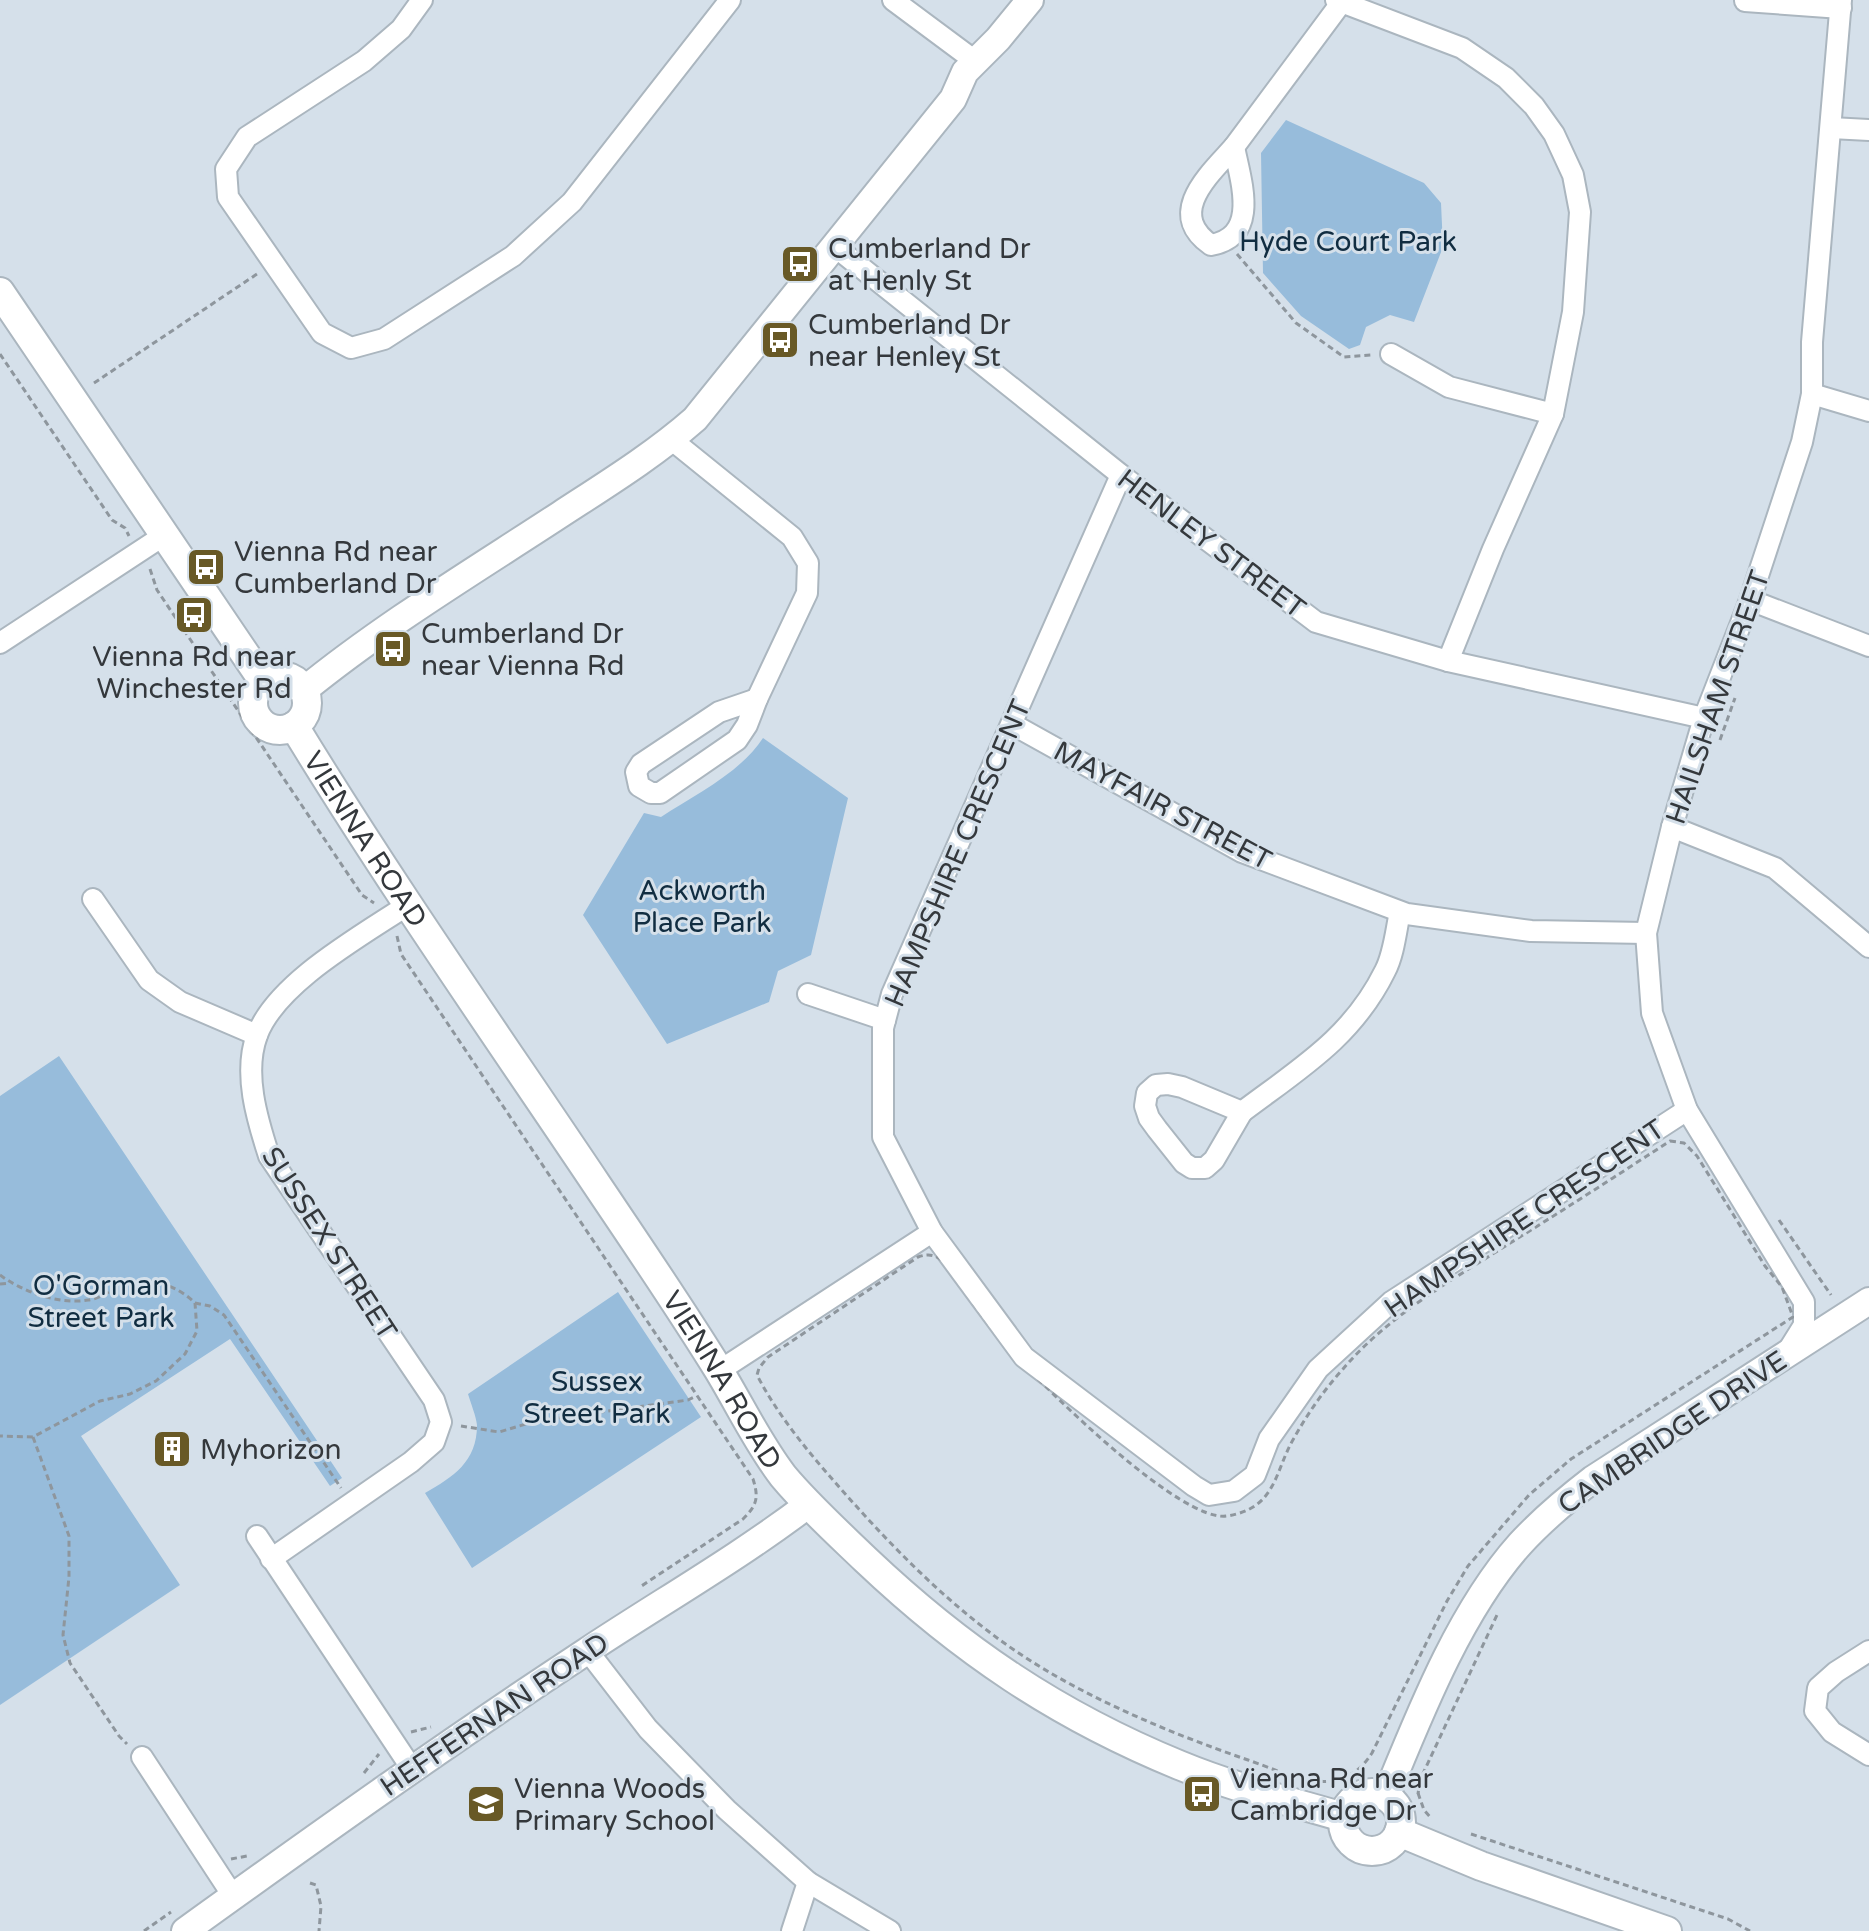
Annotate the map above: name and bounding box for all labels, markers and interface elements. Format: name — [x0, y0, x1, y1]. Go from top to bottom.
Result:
park label: Hyde Court Park — [1239, 225, 1457, 259]
place label: Cumberland Dr at Henly St — [828, 232, 1031, 298]
bus stop icon: Cumberland Dr at Henly St — [779, 243, 821, 285]
place label: Cumberland Dr near Henley St — [808, 308, 1011, 374]
bus stop icon: Cumberland Dr near Henley St — [759, 319, 801, 361]
street label: HENLEY STREET — [1111, 462, 1312, 626]
place label: Vienna Rd near Cumberland Dr — [234, 535, 438, 601]
bus stop icon: Vienna Rd near Cumberland Dr — [185, 546, 227, 588]
street label: HAILSHAM STREET — [1659, 566, 1777, 828]
bus stop icon: Vienna Rd near Winchester Rd — [173, 594, 215, 636]
place label: Cumberland Dr near Vienna Rd — [421, 617, 624, 683]
bus stop icon: Cumberland Dr near Vienna Rd — [372, 628, 414, 670]
place label: Vienna Rd near Winchester Rd — [92, 640, 296, 706]
street label: HAMPSHIRE CRESCENT — [878, 695, 1038, 1012]
street label: MAYFAIR STREET — [1048, 734, 1277, 878]
street label: VIENNA ROAD — [296, 745, 434, 934]
park label: Ackworth Place Park — [632, 874, 772, 940]
street label: HAMPSHIRE CRESCENT — [1378, 1112, 1671, 1325]
street label: SUSSEX STREET — [254, 1141, 404, 1346]
park label: O'Gorman Street Park — [27, 1269, 175, 1335]
street label: VIENNA ROAD — [655, 1285, 789, 1476]
street label: CAMBRIDGE DRIVE — [1552, 1344, 1793, 1522]
park label: Sussex Street Park — [523, 1365, 671, 1431]
building icon: Myhorizon — [151, 1428, 193, 1470]
place label: Myhorizon — [200, 1433, 342, 1467]
street label: HEFFERNAN ROAD — [374, 1626, 615, 1804]
place label: Vienna Rd near Cambridge Dr — [1230, 1762, 1434, 1828]
place label: Vienna Woods Primary School — [514, 1772, 715, 1838]
bus stop icon: Vienna Rd near Cambridge Dr — [1181, 1773, 1223, 1815]
school or university icon: Vienna Woods Primary School — [465, 1783, 507, 1825]

